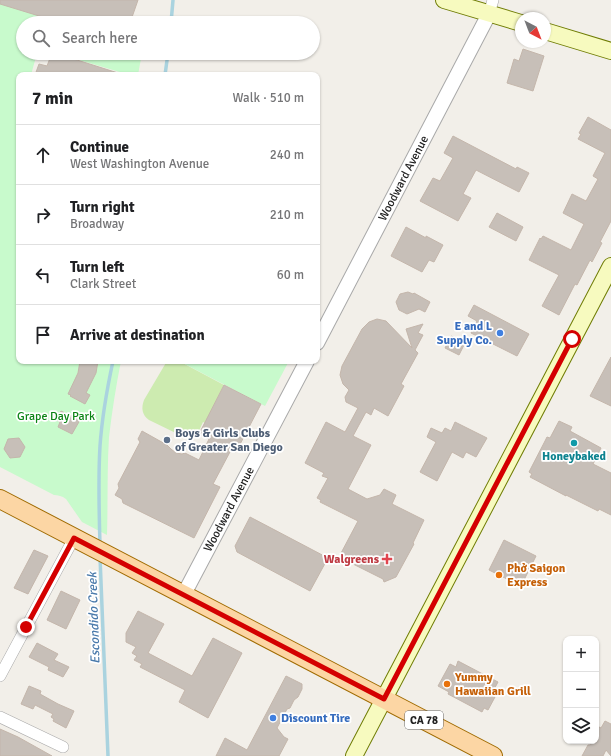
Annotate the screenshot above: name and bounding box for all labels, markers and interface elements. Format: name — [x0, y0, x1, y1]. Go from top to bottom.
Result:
north arrow — [515, 12, 551, 48]
search box — [16, 16, 320, 60]
icon: search — [30, 27, 52, 49]
text: Search here — [62, 29, 138, 47]
text: 7 min — [32, 88, 73, 109]
text: Walk · 510 m — [233, 90, 304, 106]
street label: Woodward Avenue — [375, 133, 432, 224]
text: Continue — [70, 138, 129, 156]
icon: ahead — [32, 144, 54, 166]
text: 240 m — [270, 147, 304, 163]
text: West Washington Avenue — [70, 156, 209, 172]
text: Turn right — [70, 198, 135, 216]
icon: right — [32, 204, 54, 226]
text: 210 m — [270, 207, 304, 223]
text: Broadway — [70, 216, 124, 232]
text: Turn left — [70, 258, 124, 276]
icon: left — [32, 264, 54, 286]
text: 60 m — [277, 267, 304, 283]
text: Clark Street — [70, 276, 136, 292]
place label: E and L Supply Co. — [437, 319, 493, 348]
icon: arrive — [32, 324, 54, 346]
text: Arrive at destination — [70, 326, 205, 344]
marker: E and L Supply Co. — [495, 328, 505, 338]
route start — [563, 330, 581, 348]
park label: Grape Day Park — [17, 409, 95, 424]
place label: Boys & Girls Clubs of Greater San Diego — [175, 426, 283, 455]
marker: Boys & Girls Clubs of Greater San Diego — [162, 435, 172, 445]
marker: Honeybaked — [569, 438, 579, 448]
place label: Honeybaked — [542, 449, 607, 464]
street label: Woodward Avenue — [201, 464, 258, 554]
place label: Walgreens — [324, 552, 380, 567]
marker: Walgreens — [382, 554, 392, 564]
place label: Phở Saigon Express — [507, 561, 566, 590]
water label: Escondido Creek — [84, 570, 104, 664]
marker: Phở Saigon Express — [494, 570, 504, 580]
route end — [17, 618, 35, 636]
map controls — [563, 636, 599, 744]
button: + — [563, 636, 599, 672]
place label: Yummy Hawaiian Grill — [454, 670, 531, 699]
button: − — [563, 672, 599, 708]
marker: Yummy Hawaiian Grill — [442, 679, 452, 689]
button: layers — [563, 708, 599, 744]
place label: Discount Tire — [281, 711, 350, 726]
road number: CA 78 — [405, 711, 443, 729]
marker: Discount Tire — [268, 713, 278, 723]

